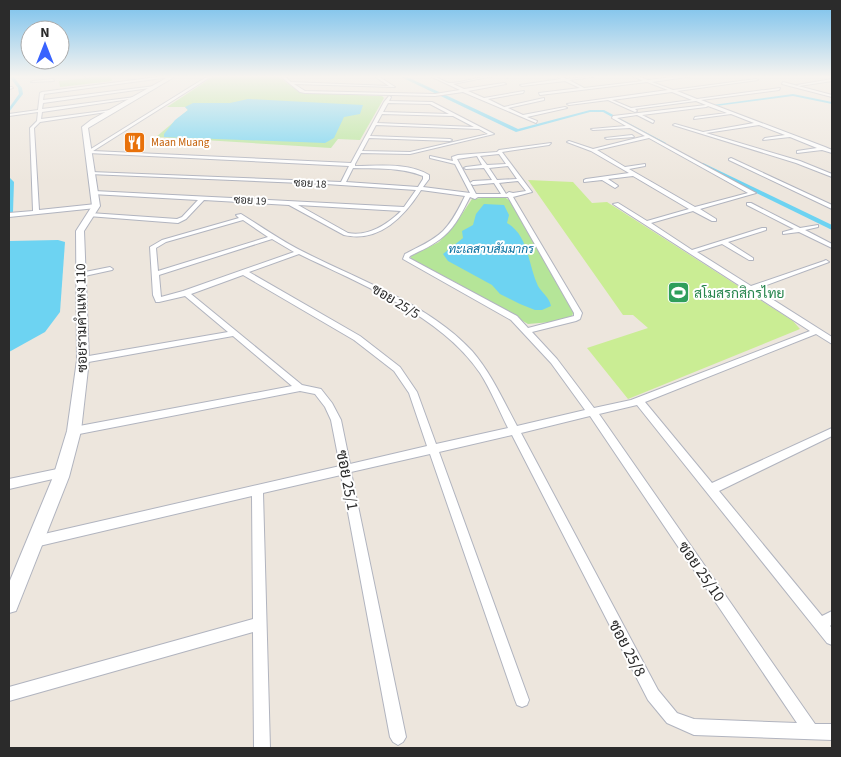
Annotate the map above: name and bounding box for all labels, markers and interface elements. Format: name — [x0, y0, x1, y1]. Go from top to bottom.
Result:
north arrow — [20, 20, 70, 70]
text: N — [40, 23, 50, 43]
restaurant icon: Maan Muang — [123, 130, 147, 154]
place label: Maan Muang — [151, 135, 210, 150]
street label: ซอย 18 — [293, 175, 327, 192]
street label: ซอย 19 — [233, 192, 267, 209]
water label: ทะเลสาบสัมมากร — [448, 241, 535, 258]
street label: ซอยรามคำแหง 110 — [71, 263, 93, 373]
street label: ซอย 25/5 — [367, 280, 424, 324]
sports icon: สโมสรกสิกรไทย — [666, 281, 690, 305]
place label: สโมสรกสิกรไทย — [694, 284, 785, 304]
street label: ซอย 25/1 — [330, 448, 364, 512]
street label: ซอย 25/10 — [672, 537, 730, 606]
street label: ซอย 25/8 — [603, 616, 651, 681]

